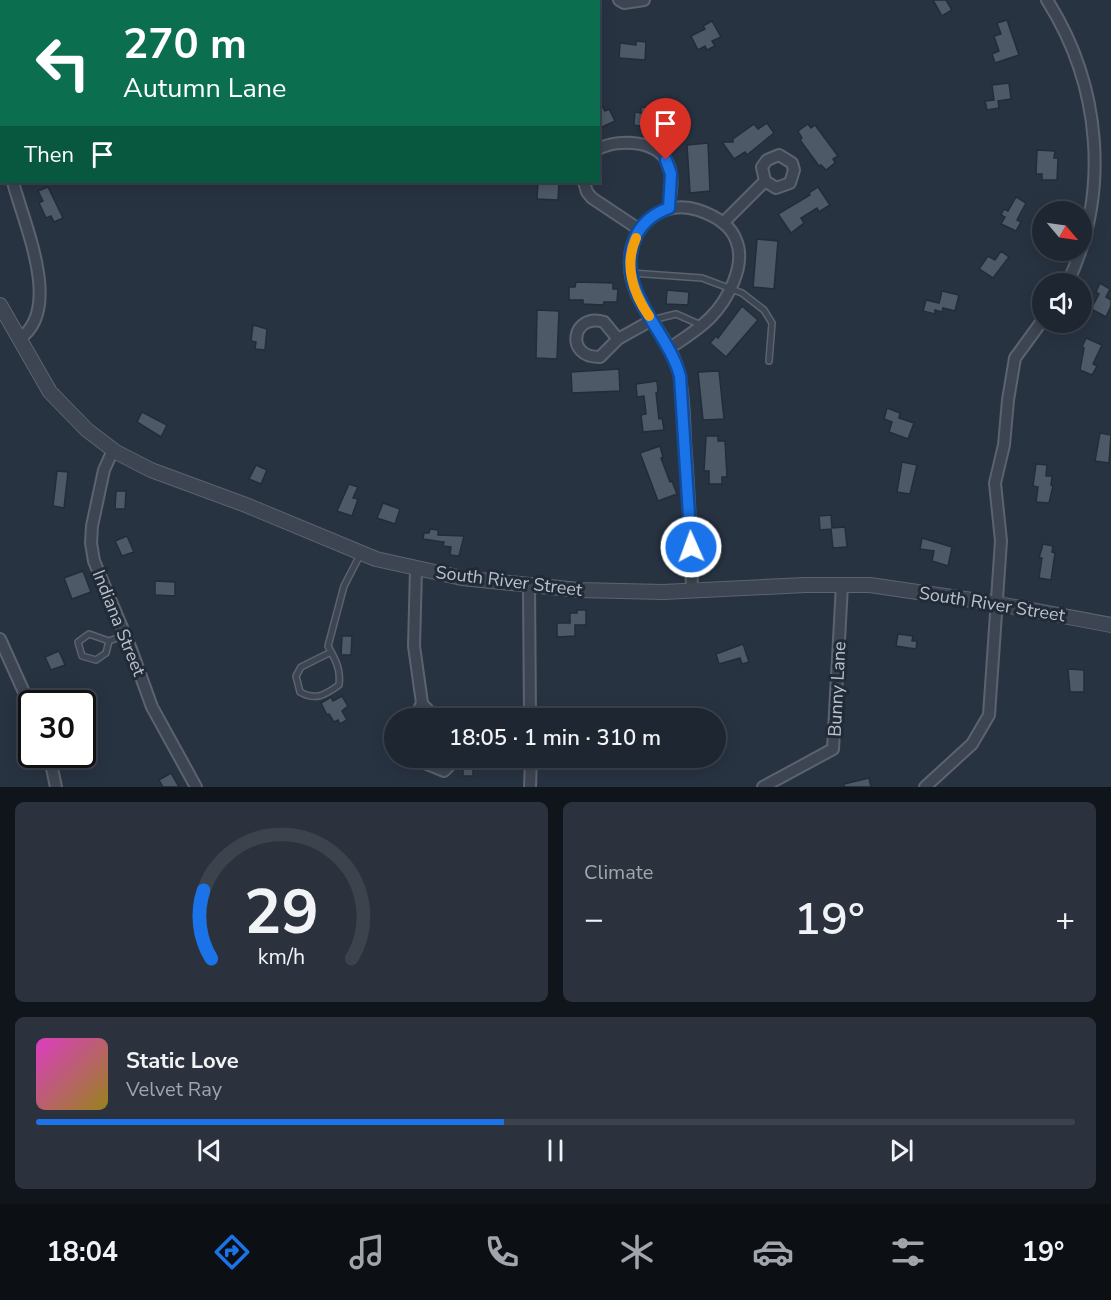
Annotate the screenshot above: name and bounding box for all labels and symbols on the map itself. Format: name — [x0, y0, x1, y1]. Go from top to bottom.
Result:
pin — [640, 98, 691, 160]
north arrow — [1032, 201, 1092, 261]
position arrow — [659, 515, 723, 579]
street label: South River Street — [434, 560, 584, 602]
street label: Indiana Street — [87, 566, 151, 680]
street label: South River Street — [917, 581, 1067, 627]
street label: Bunny Lane — [823, 641, 851, 737]
speed limit sign: 30 — [18, 690, 96, 768]

